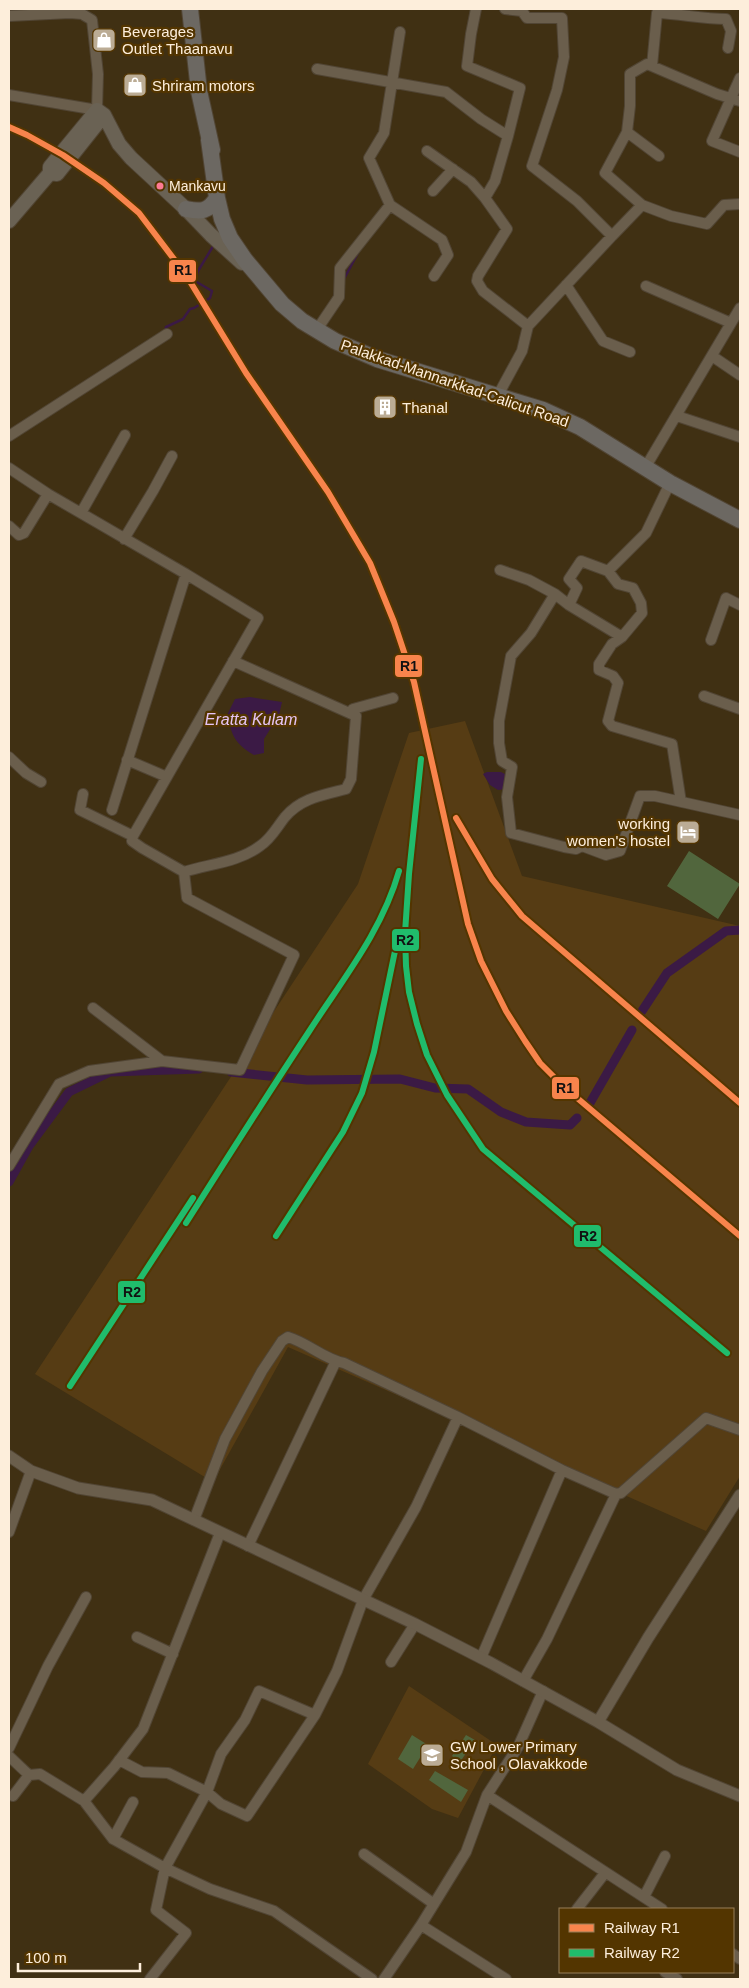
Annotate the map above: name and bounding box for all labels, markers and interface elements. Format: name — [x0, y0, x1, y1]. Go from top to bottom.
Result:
place label: Beverages Outlet Thaanavu — [122, 23, 233, 57]
shop icon: Beverages Outlet Thaanavu — [91, 27, 117, 53]
shop icon: Shriram motors — [122, 72, 148, 98]
place label: Shriram motors — [152, 77, 255, 94]
place label: Mankavu — [169, 178, 226, 194]
marker: Mankavu — [155, 181, 165, 191]
line badge: R1 — [168, 259, 197, 283]
text: R1 — [174, 262, 192, 278]
street label: Palakkad-Mannarkkad-Calicut Road — [339, 336, 571, 430]
building icon: Thanal — [372, 394, 398, 420]
place label: Thanal — [402, 399, 448, 416]
line badge: R1 — [394, 654, 423, 678]
text: R1 — [400, 658, 418, 674]
water label: Eratta Kulam — [205, 711, 297, 728]
place label: working women's hostel — [566, 815, 670, 849]
hotel icon: working women's hostel — [675, 819, 701, 845]
line badge: R2 — [391, 928, 420, 952]
text: R2 — [396, 932, 414, 948]
line badge: R1 — [551, 1076, 580, 1100]
text: R1 — [556, 1080, 574, 1096]
line badge: R2 — [573, 1224, 602, 1248]
text: R2 — [579, 1228, 597, 1244]
line badge: R2 — [117, 1280, 146, 1304]
text: R2 — [123, 1284, 141, 1300]
place label: GW Lower Primary School , Olavakkode — [450, 1738, 588, 1772]
school or university icon: GW Lower Primary School , Olavakkode — [419, 1742, 445, 1768]
legend — [559, 1908, 734, 1973]
text: Railway R1 — [604, 1919, 680, 1936]
scale bar — [18, 1940, 140, 1972]
text: Railway R2 — [604, 1944, 680, 1961]
text: 100 m — [25, 1949, 67, 1966]

